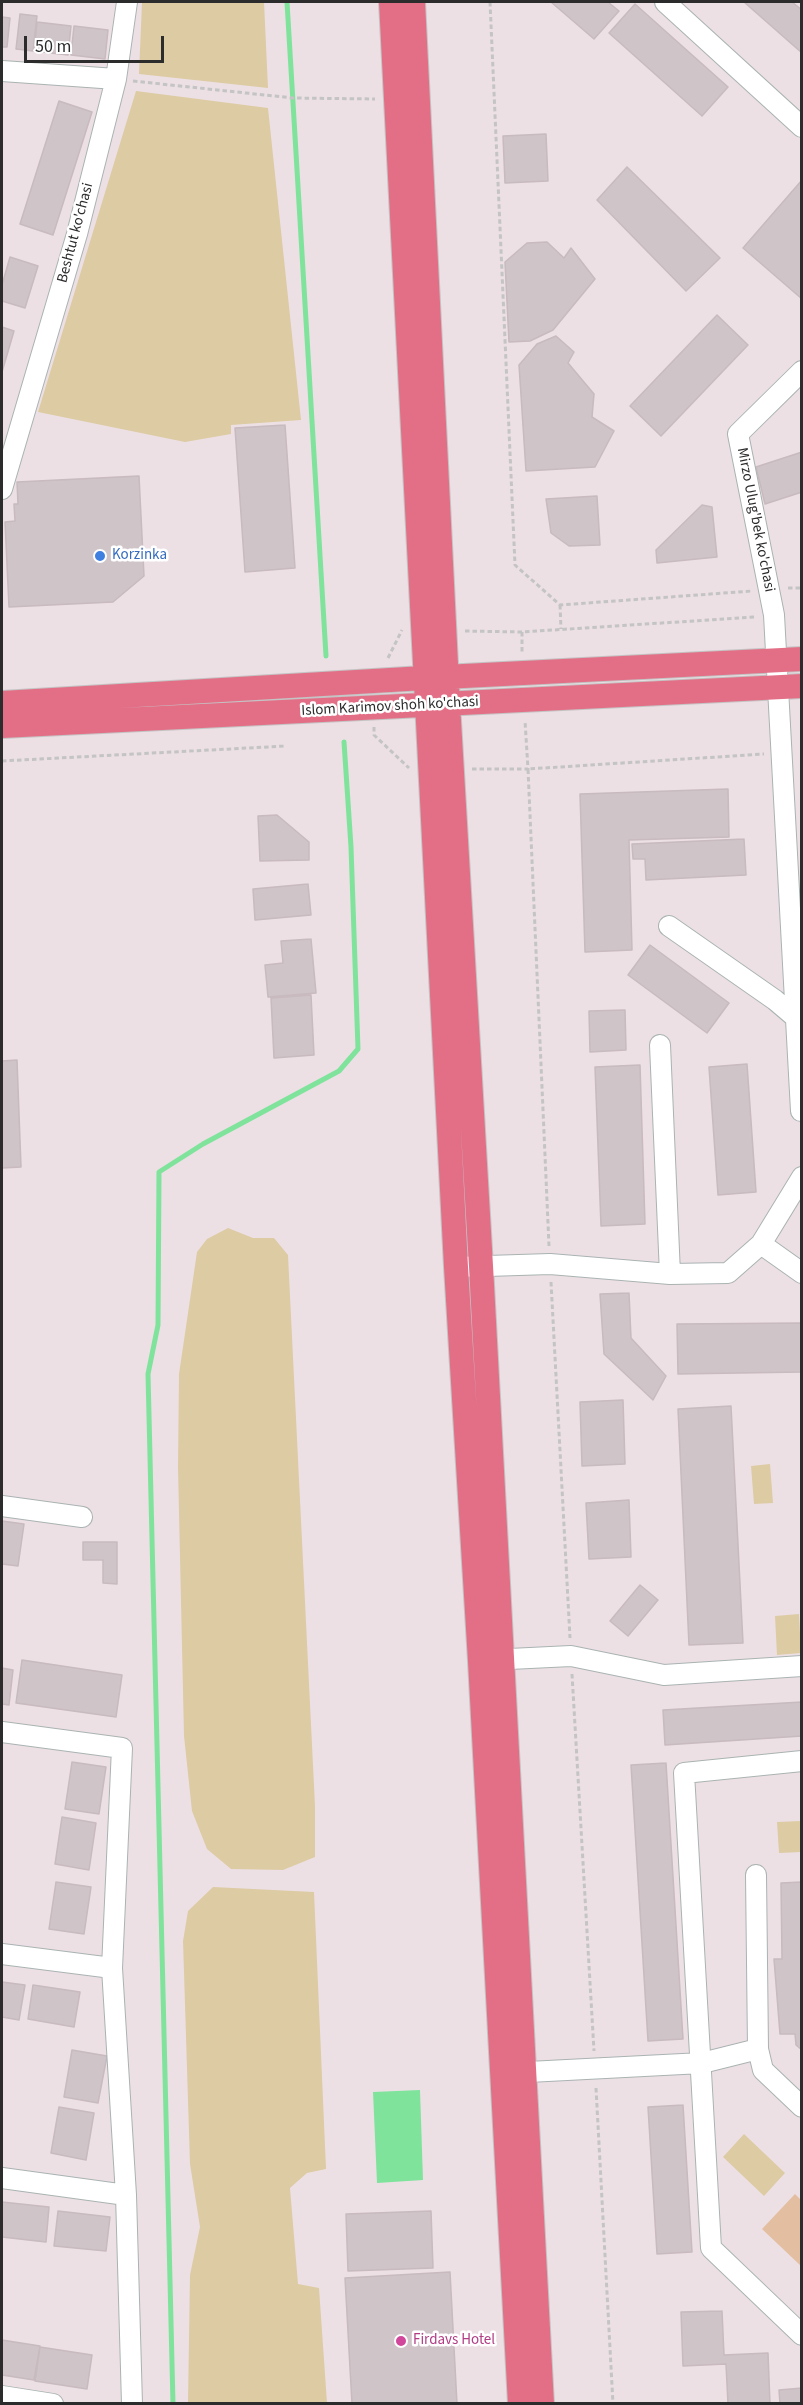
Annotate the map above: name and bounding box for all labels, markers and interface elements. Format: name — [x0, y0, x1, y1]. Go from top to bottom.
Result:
scale bar — [27, 24, 166, 62]
text: 50 m — [35, 34, 71, 59]
street label: Beshtut ko'chasi — [54, 181, 98, 285]
street label: Mirzo Ulug'bek ko'chasi — [732, 446, 778, 594]
place label: Korzinka — [112, 547, 167, 565]
marker: Korzinka — [93, 549, 107, 563]
street label: Islom Karimov shoh ko'chasi — [301, 693, 479, 721]
place label: Firdavs Hotel — [413, 2332, 495, 2350]
marker: Firdavs Hotel — [394, 2334, 408, 2348]

